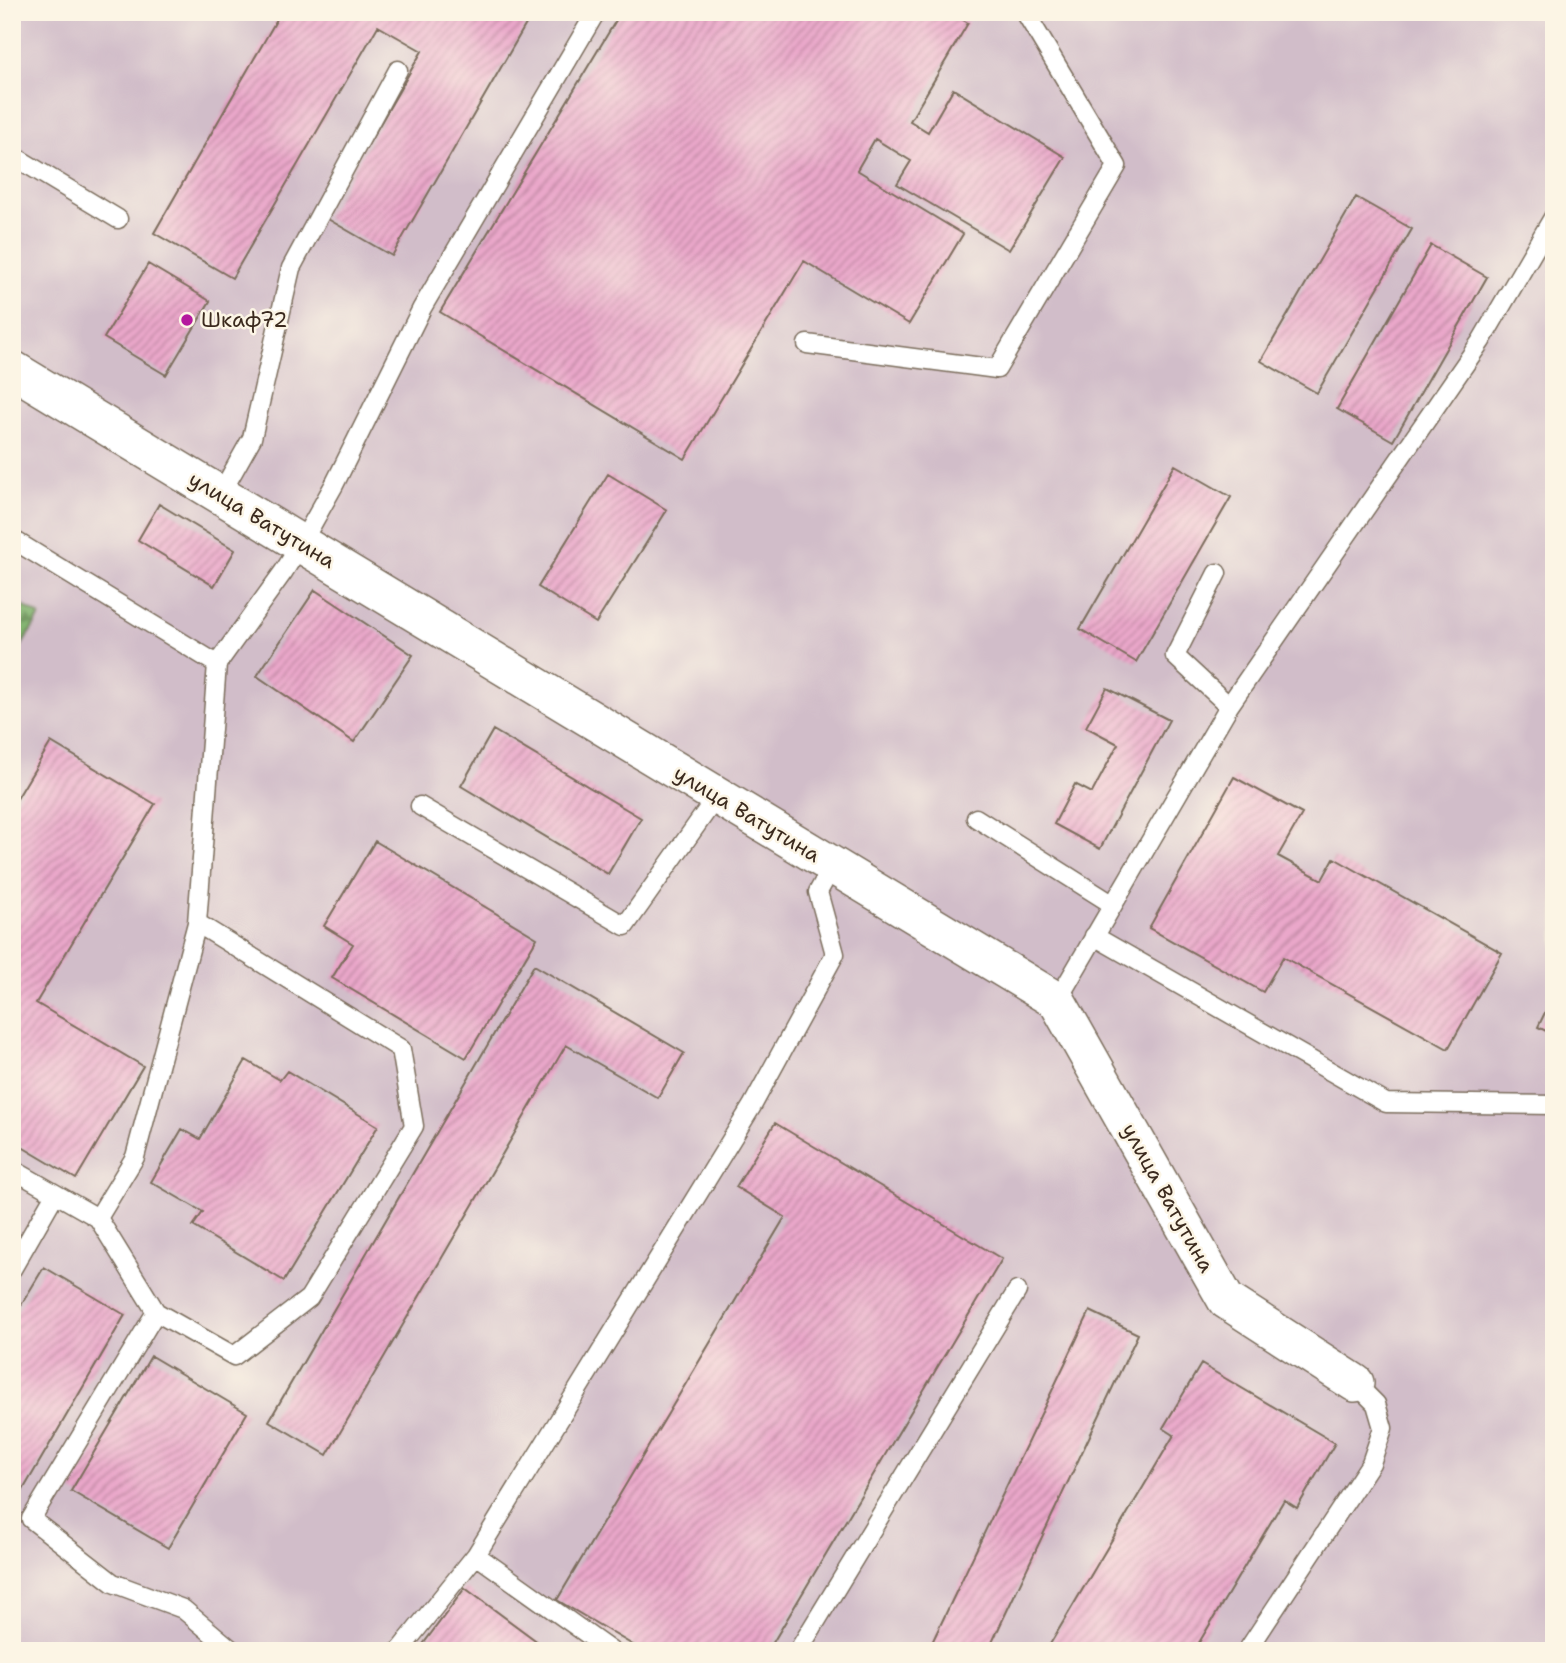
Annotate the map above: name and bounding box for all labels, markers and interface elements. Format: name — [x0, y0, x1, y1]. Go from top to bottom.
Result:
place label: Шкаф72 — [201, 306, 288, 334]
marker: Шкаф72 — [179, 312, 195, 328]
street label: улица Ватутина — [183, 465, 341, 575]
street label: улица Ватутина — [668, 759, 826, 869]
street label: улица Ватутина — [1115, 1118, 1221, 1278]

